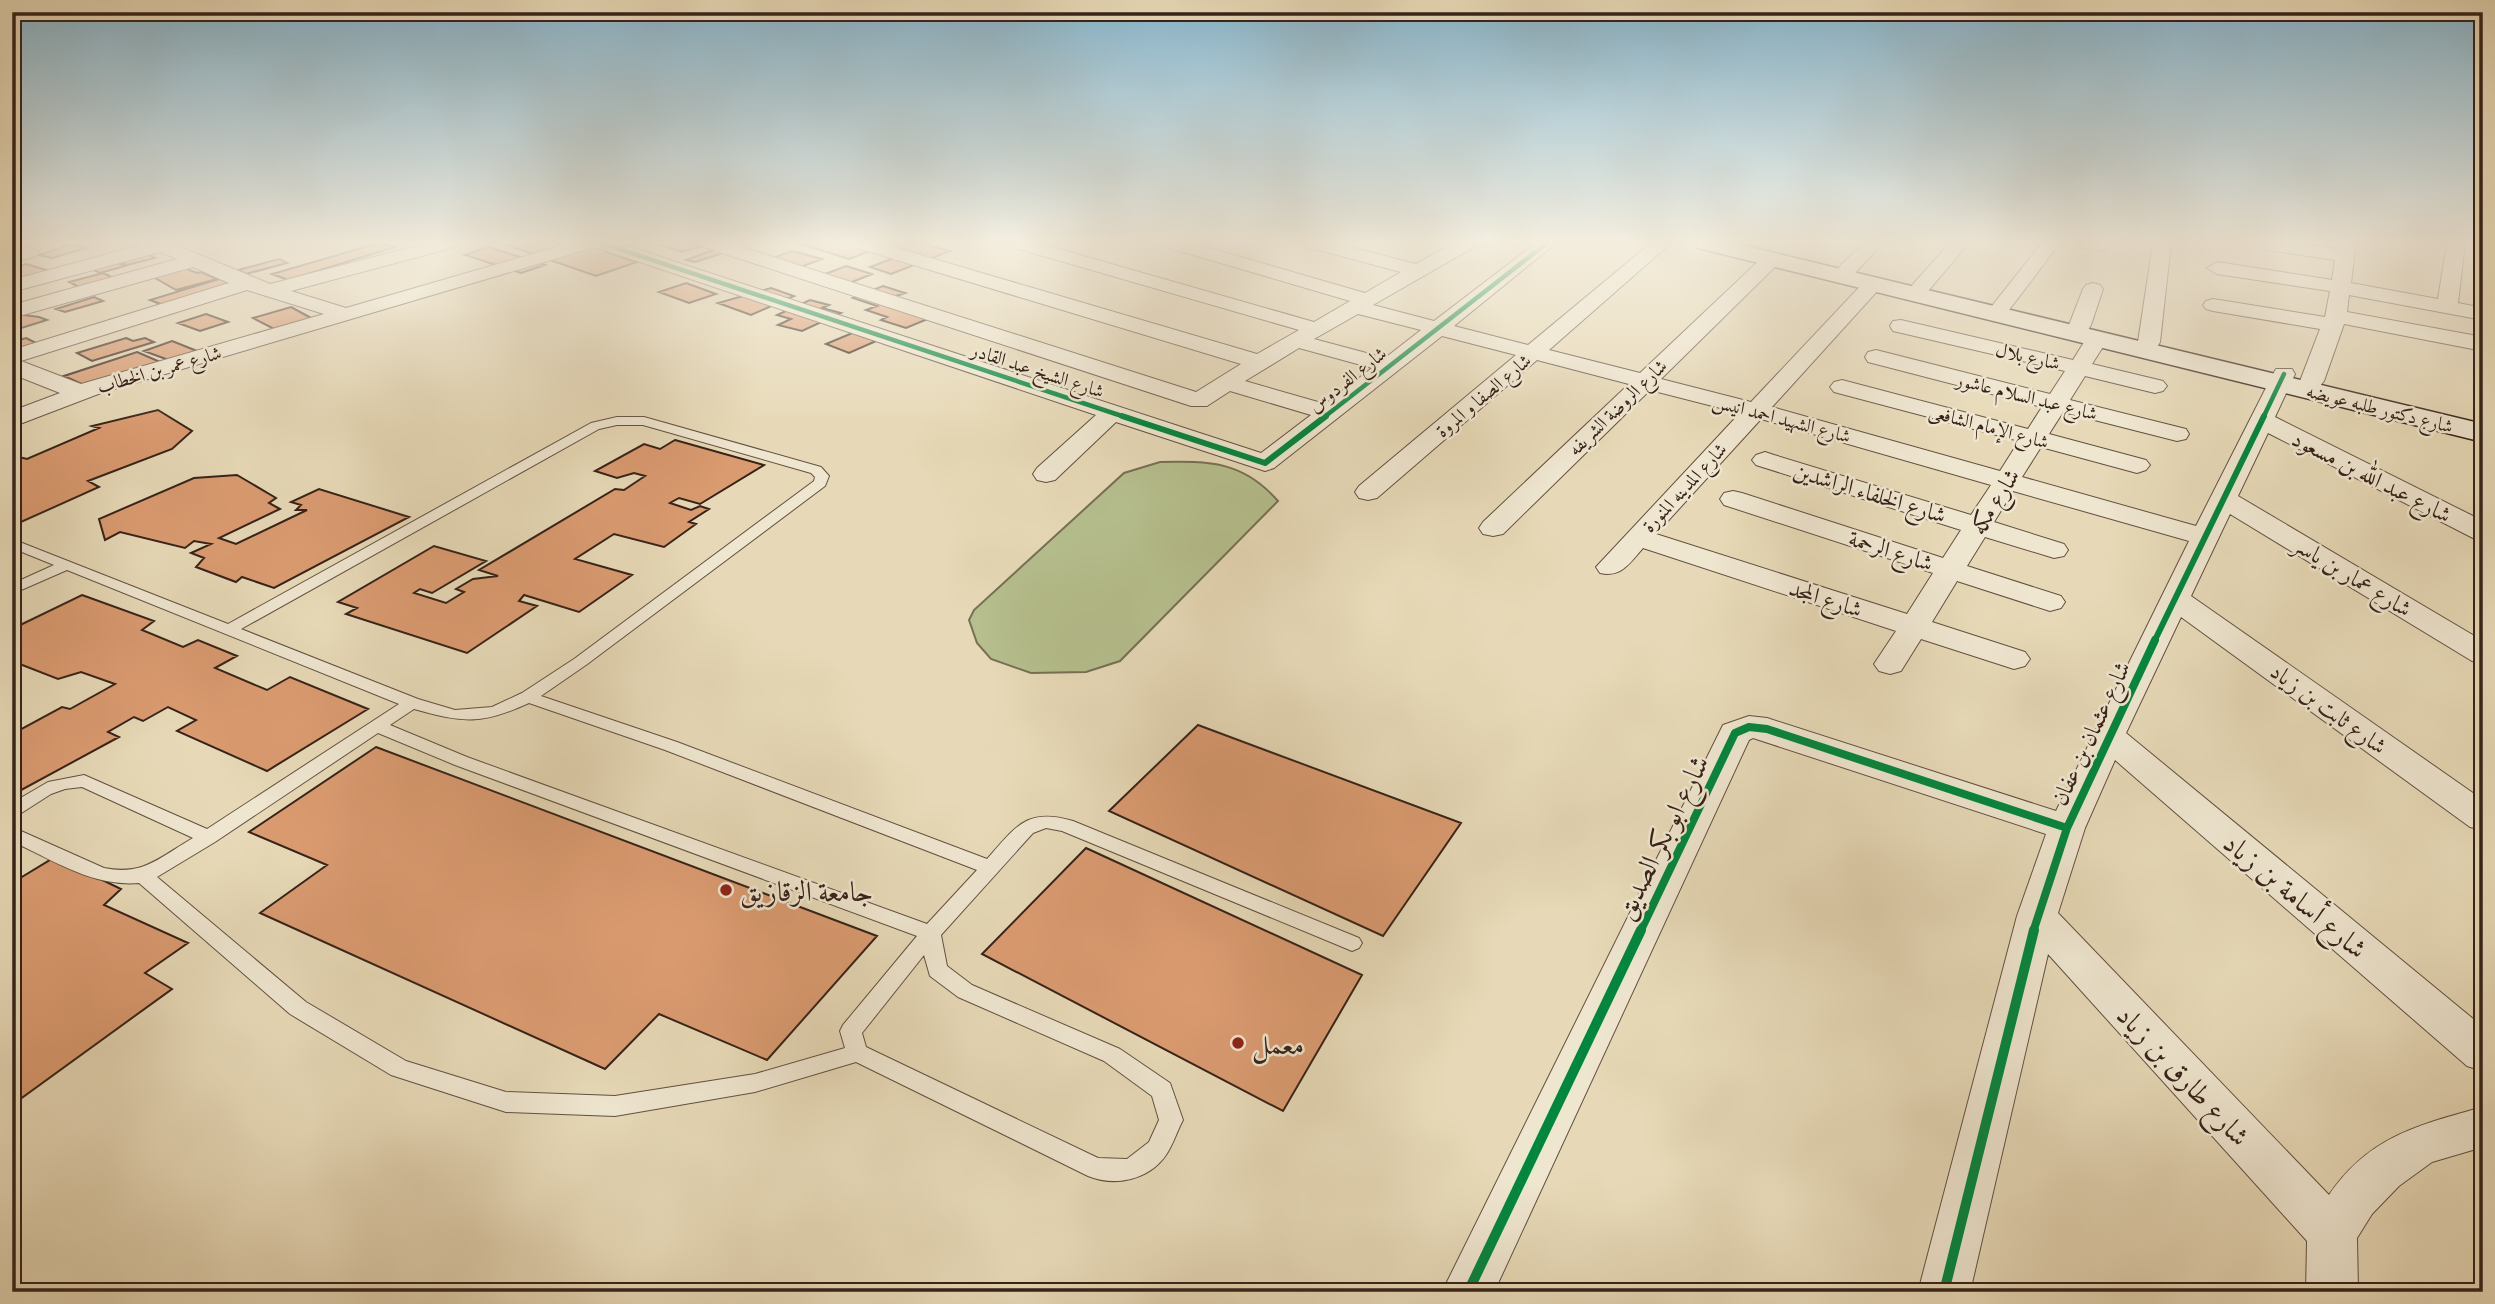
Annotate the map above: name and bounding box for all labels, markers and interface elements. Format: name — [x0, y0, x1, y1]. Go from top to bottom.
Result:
street label: شارع الشيخ عبد القادر — [965, 335, 1108, 408]
street label: شارع بلال — [1993, 335, 2063, 379]
street label: شارع عمر بن الخطاب — [94, 338, 225, 402]
street label: شارع الفردوس — [1302, 339, 1394, 420]
street label: شارع الصفا و المروة — [1429, 346, 1538, 445]
street label: شارع الروضة الشريفه — [1561, 352, 1674, 463]
street label: شارع عبد السلام عاشور — [1951, 364, 2101, 430]
street label: شارع دكتور طلبه عويضه — [2303, 376, 2456, 442]
street label: شارع الشهيد احمد انيس — [1709, 386, 1854, 452]
street label: شارع الإمام الشافعى — [1925, 397, 2052, 458]
street label: شارع عبد الله بن مسعود — [2285, 421, 2458, 534]
street label: شارع المدينه المنورة — [1635, 436, 1735, 540]
street label: شارع الخلفاء الراشدين — [1788, 453, 1951, 535]
street label: شارع مكه — [1961, 462, 2031, 543]
street label: شارع الرحمة — [1843, 521, 1938, 583]
street label: شارع عمار بن ياسر — [2284, 527, 2419, 628]
street label: شارع المجد — [1784, 571, 1867, 629]
street label: شارع ثابت بن زياد — [2261, 654, 2394, 765]
street label: شارع عثمان بن عفان — [2042, 655, 2142, 812]
street label: شارع ابو بكر الصديق — [1603, 748, 1722, 928]
street label: شارع أسامة بن زياد — [2212, 822, 2377, 971]
place label: جامعة الزقازيق — [740, 870, 873, 911]
marker: جامعة الزقازيق — [718, 882, 734, 898]
street label: شارع طارق بن زياد — [2105, 995, 2260, 1157]
place label: معمل — [1252, 1023, 1304, 1064]
marker: معمل — [1230, 1035, 1246, 1051]

